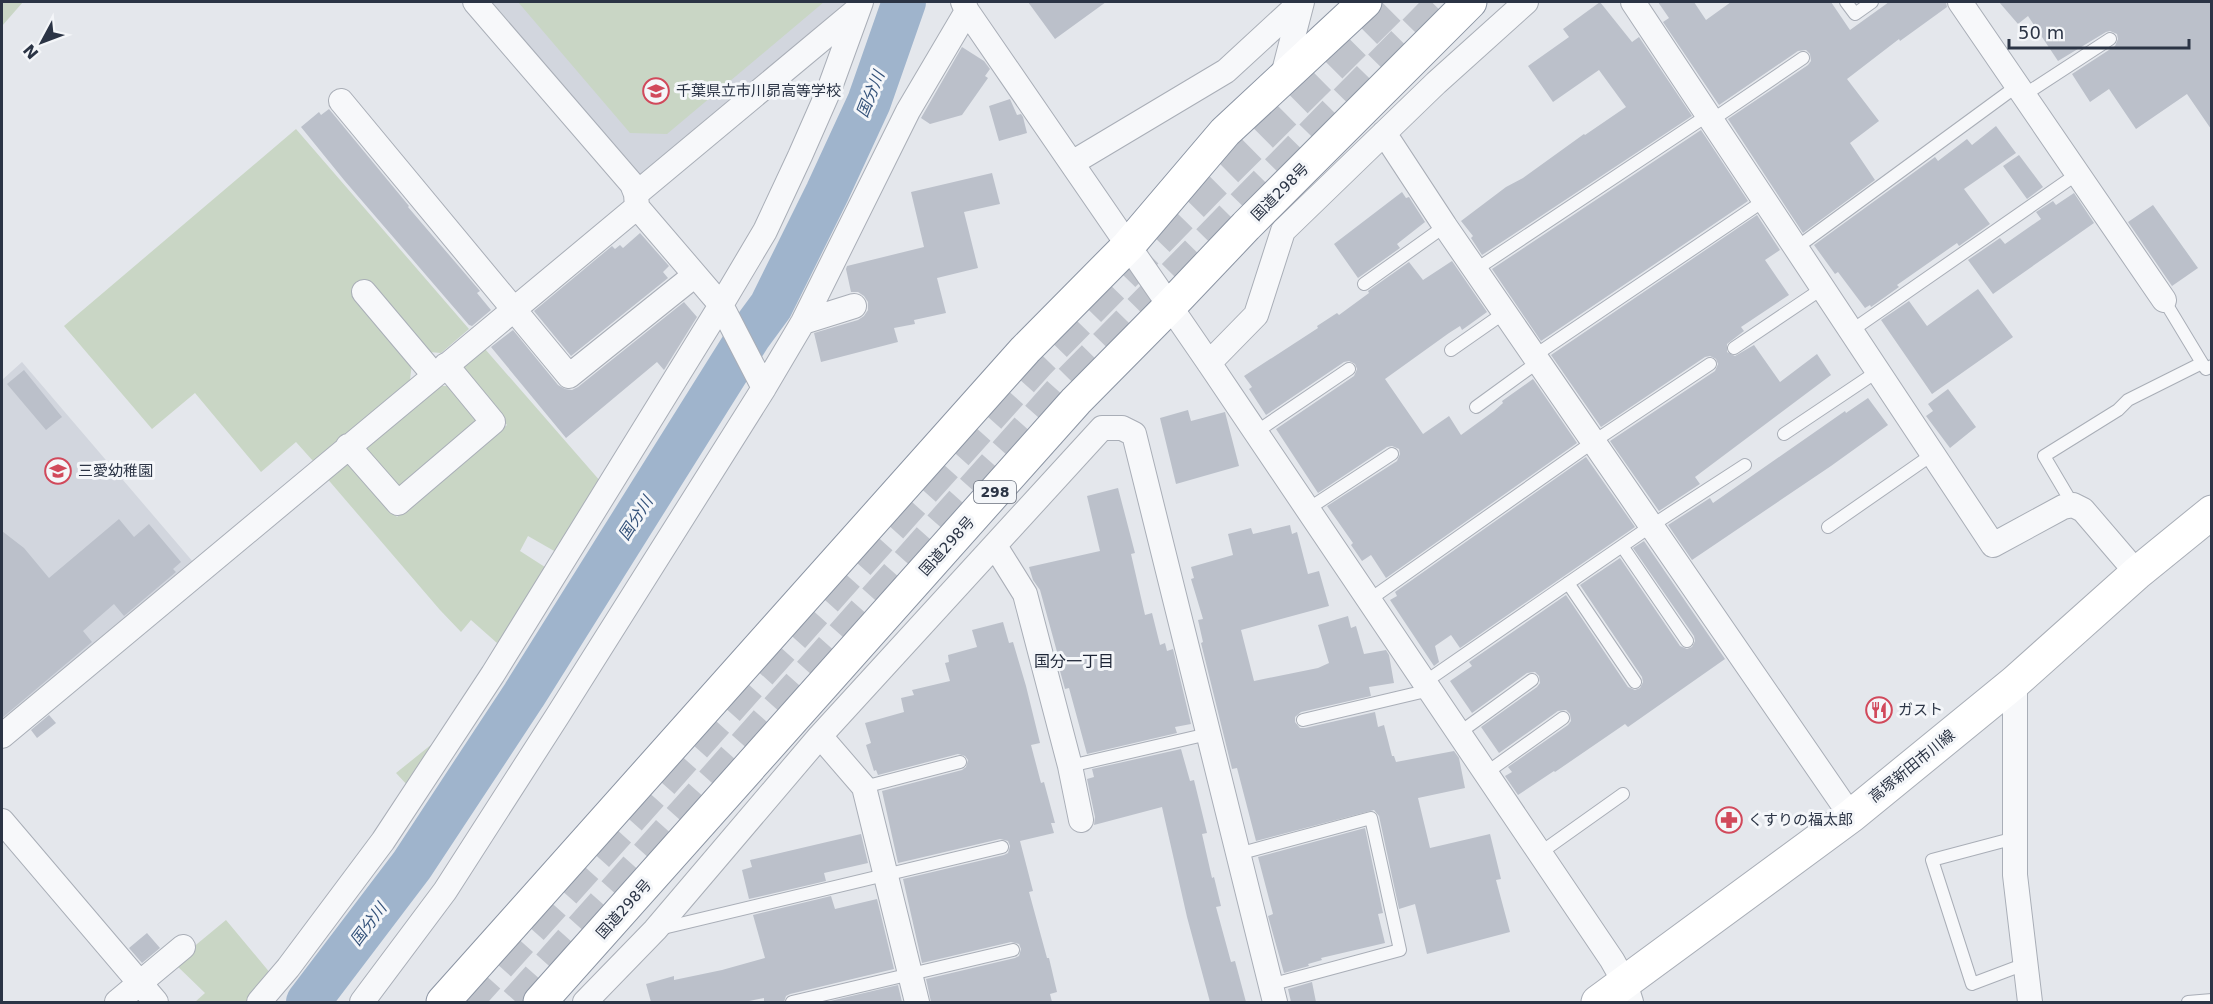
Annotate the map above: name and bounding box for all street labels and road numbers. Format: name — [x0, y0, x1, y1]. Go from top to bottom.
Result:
street label: 国道298号 — [1248, 160, 1312, 224]
road number: 298 — [974, 481, 1016, 503]
street label: 国道298号 — [916, 513, 978, 579]
street label: 高塚新田市川線 — [1866, 726, 1958, 806]
street label: 国道298号 — [593, 876, 655, 942]

